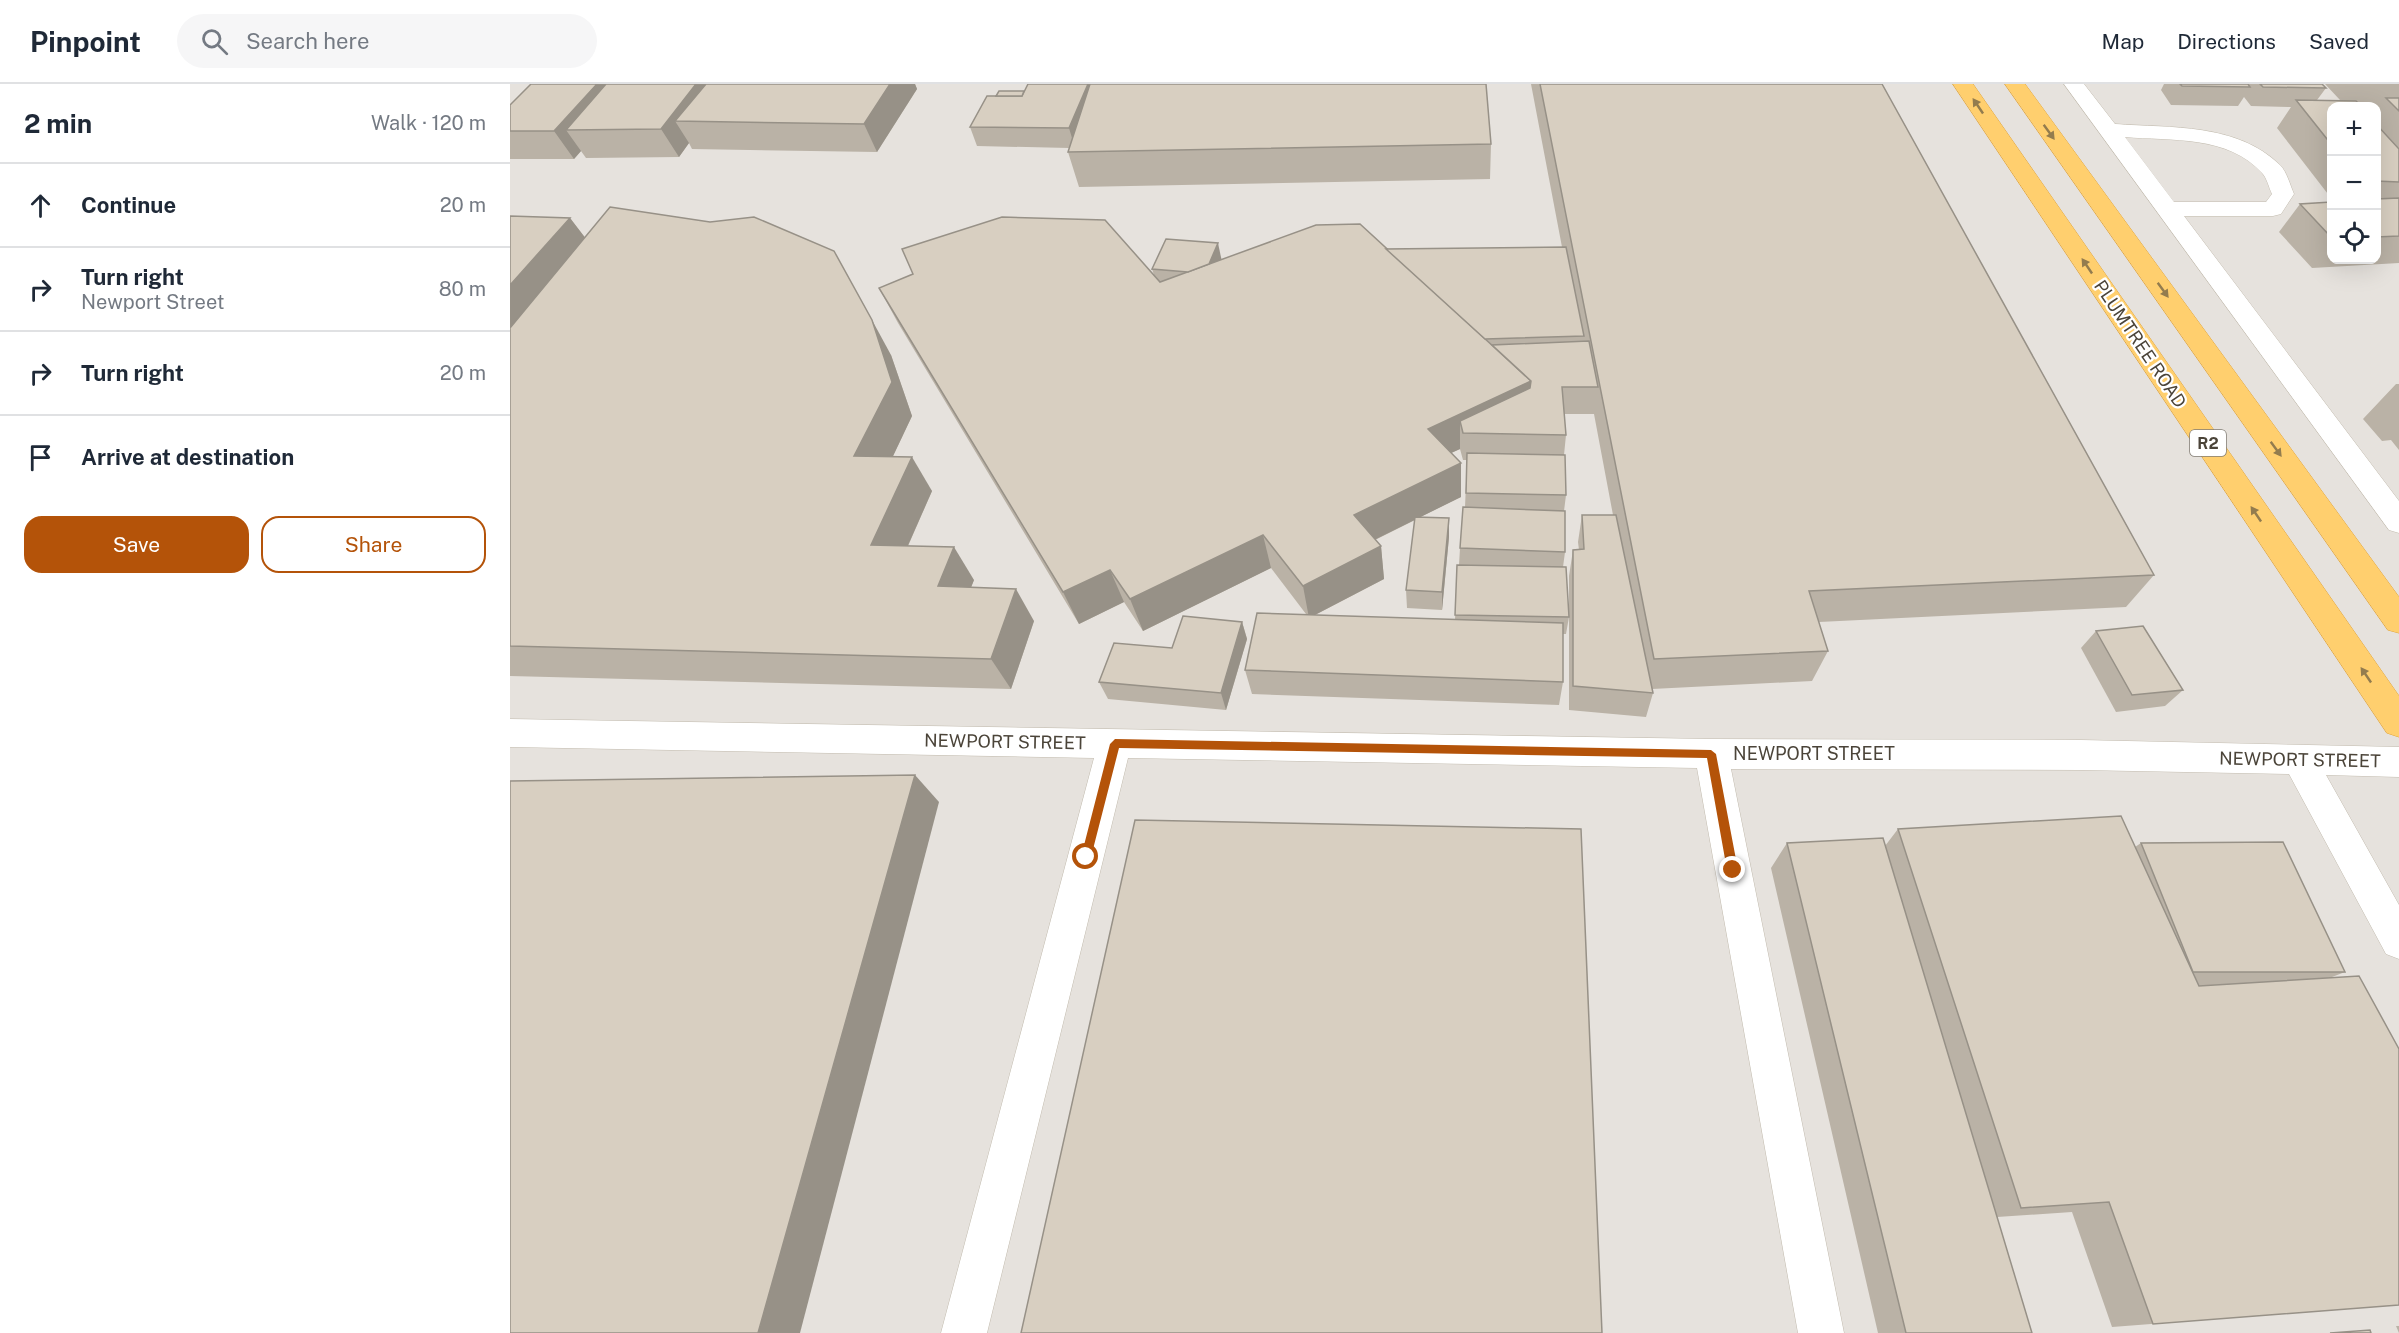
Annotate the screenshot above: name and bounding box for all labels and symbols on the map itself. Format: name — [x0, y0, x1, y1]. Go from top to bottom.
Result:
one-way arrow — [1973, 98, 1984, 114]
one-way arrow — [2043, 124, 2055, 139]
one-way arrow — [2082, 258, 2093, 274]
street label: PLUMTREE ROAD — [2090, 276, 2191, 412]
one-way arrow — [2157, 282, 2169, 298]
road number: R2 — [2190, 430, 2226, 456]
one-way arrow — [2270, 440, 2282, 456]
one-way arrow — [2250, 506, 2262, 522]
one-way arrow — [2360, 667, 2372, 683]
street label: NEWPORT STREET — [924, 730, 1086, 753]
street label: NEWPORT STREET — [1733, 743, 1895, 764]
street label: NEWPORT STREET — [2219, 748, 2381, 771]
route start — [1072, 843, 1098, 869]
route end — [1719, 856, 1745, 882]

